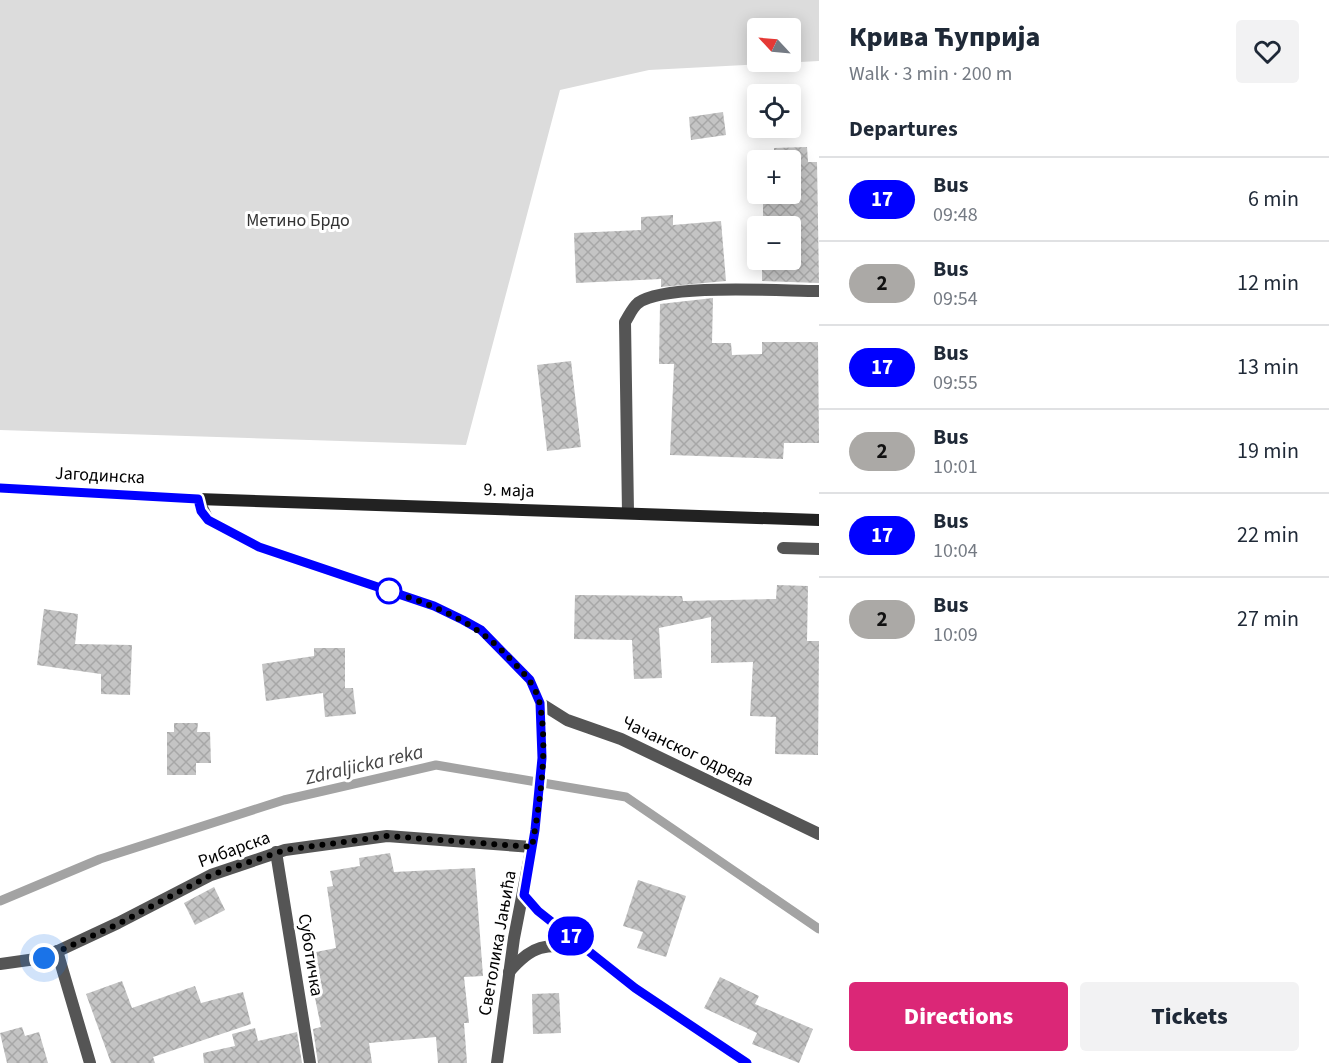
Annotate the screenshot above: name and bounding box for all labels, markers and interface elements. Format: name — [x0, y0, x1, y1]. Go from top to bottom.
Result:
text: Крива Ћуприја — [849, 17, 1040, 57]
north arrow — [747, 18, 801, 72]
map controls — [747, 18, 801, 270]
button: heart — [1236, 20, 1299, 83]
text: Walk · 3 min · 200 m — [849, 60, 1012, 88]
button: locate — [747, 84, 801, 138]
text: Departures — [849, 113, 958, 145]
button: + — [747, 150, 801, 204]
text: Bus — [933, 169, 969, 201]
text: 6 min — [1248, 183, 1299, 215]
text: 17 — [871, 184, 893, 214]
text: 09:48 — [933, 201, 978, 229]
park label: Метино Брдо — [246, 208, 350, 233]
button: − — [747, 216, 801, 270]
text: Bus — [933, 253, 969, 285]
text: 12 min — [1237, 267, 1299, 299]
text: 2 — [876, 268, 888, 298]
text: 09:54 — [933, 285, 978, 313]
text: Bus — [933, 337, 969, 369]
text: 13 min — [1237, 351, 1299, 383]
text: 17 — [871, 352, 893, 382]
text: 09:55 — [933, 369, 978, 397]
text: Bus — [933, 421, 969, 453]
text: 19 min — [1237, 435, 1299, 467]
text: 2 — [876, 436, 888, 466]
text: 10:01 — [933, 453, 978, 481]
street label: Јагодинска — [54, 461, 146, 490]
street label: 9. маја — [483, 477, 535, 504]
text: Bus — [933, 505, 969, 537]
text: 22 min — [1237, 519, 1299, 551]
text: 17 — [871, 520, 893, 550]
text: 10:04 — [933, 537, 978, 565]
unlabelled marker — [376, 578, 402, 604]
text: Bus — [933, 589, 969, 621]
text: 27 min — [1237, 603, 1299, 635]
text: 2 — [876, 604, 888, 634]
text: 10:09 — [933, 621, 978, 649]
street label: Чачанског одреда — [618, 710, 758, 793]
water label: Zdraljicka reka — [301, 738, 427, 792]
street label: Рибарска — [195, 825, 274, 874]
street label: Светолика Јањића — [472, 868, 523, 1018]
street label: Суботичка — [292, 912, 329, 998]
line badge: 17 — [544, 916, 598, 956]
text: 17 — [560, 921, 582, 951]
your location — [29, 943, 59, 973]
button: Directions — [849, 982, 1068, 1051]
button: Tickets — [1080, 982, 1299, 1051]

